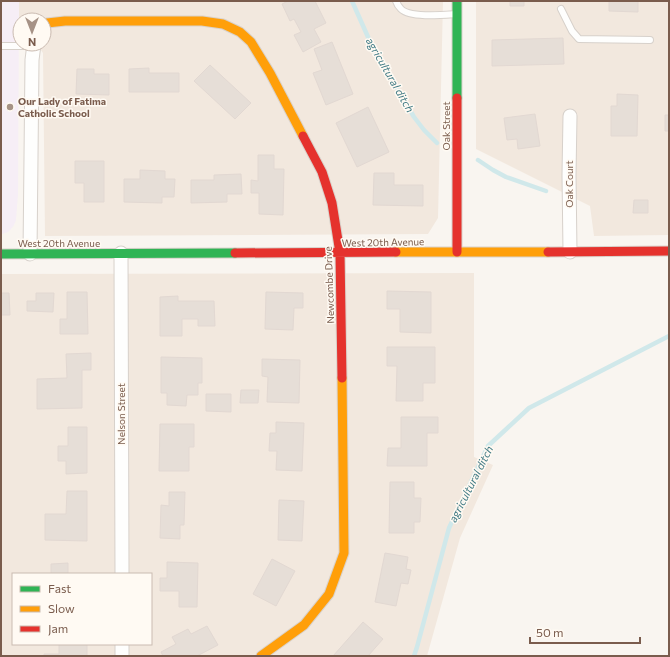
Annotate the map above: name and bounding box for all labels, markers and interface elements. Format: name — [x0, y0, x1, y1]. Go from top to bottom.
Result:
north arrow — [12, 12, 52, 52]
water label: agricultural ditch — [364, 35, 417, 114]
text: N — [28, 36, 36, 49]
place label: Our Lady of Fatima Catholic School — [18, 95, 106, 119]
street label: Oak Street — [440, 101, 452, 151]
marker: Our Lady of Fatima Catholic School — [5, 102, 15, 112]
street label: Oak Court — [563, 160, 575, 208]
street label: West 20th Avenue — [342, 235, 424, 249]
street label: West 20th Avenue — [18, 237, 100, 249]
street label: Newcombe Drive — [322, 246, 336, 324]
street label: Nelson Street — [115, 383, 127, 445]
water label: agricultural ditch — [446, 443, 495, 524]
legend — [12, 573, 152, 645]
text: Fast — [48, 581, 71, 595]
text: Slow — [48, 601, 75, 615]
scale bar — [530, 619, 640, 645]
text: Jam — [48, 621, 68, 636]
text: 50 m — [536, 625, 564, 639]

